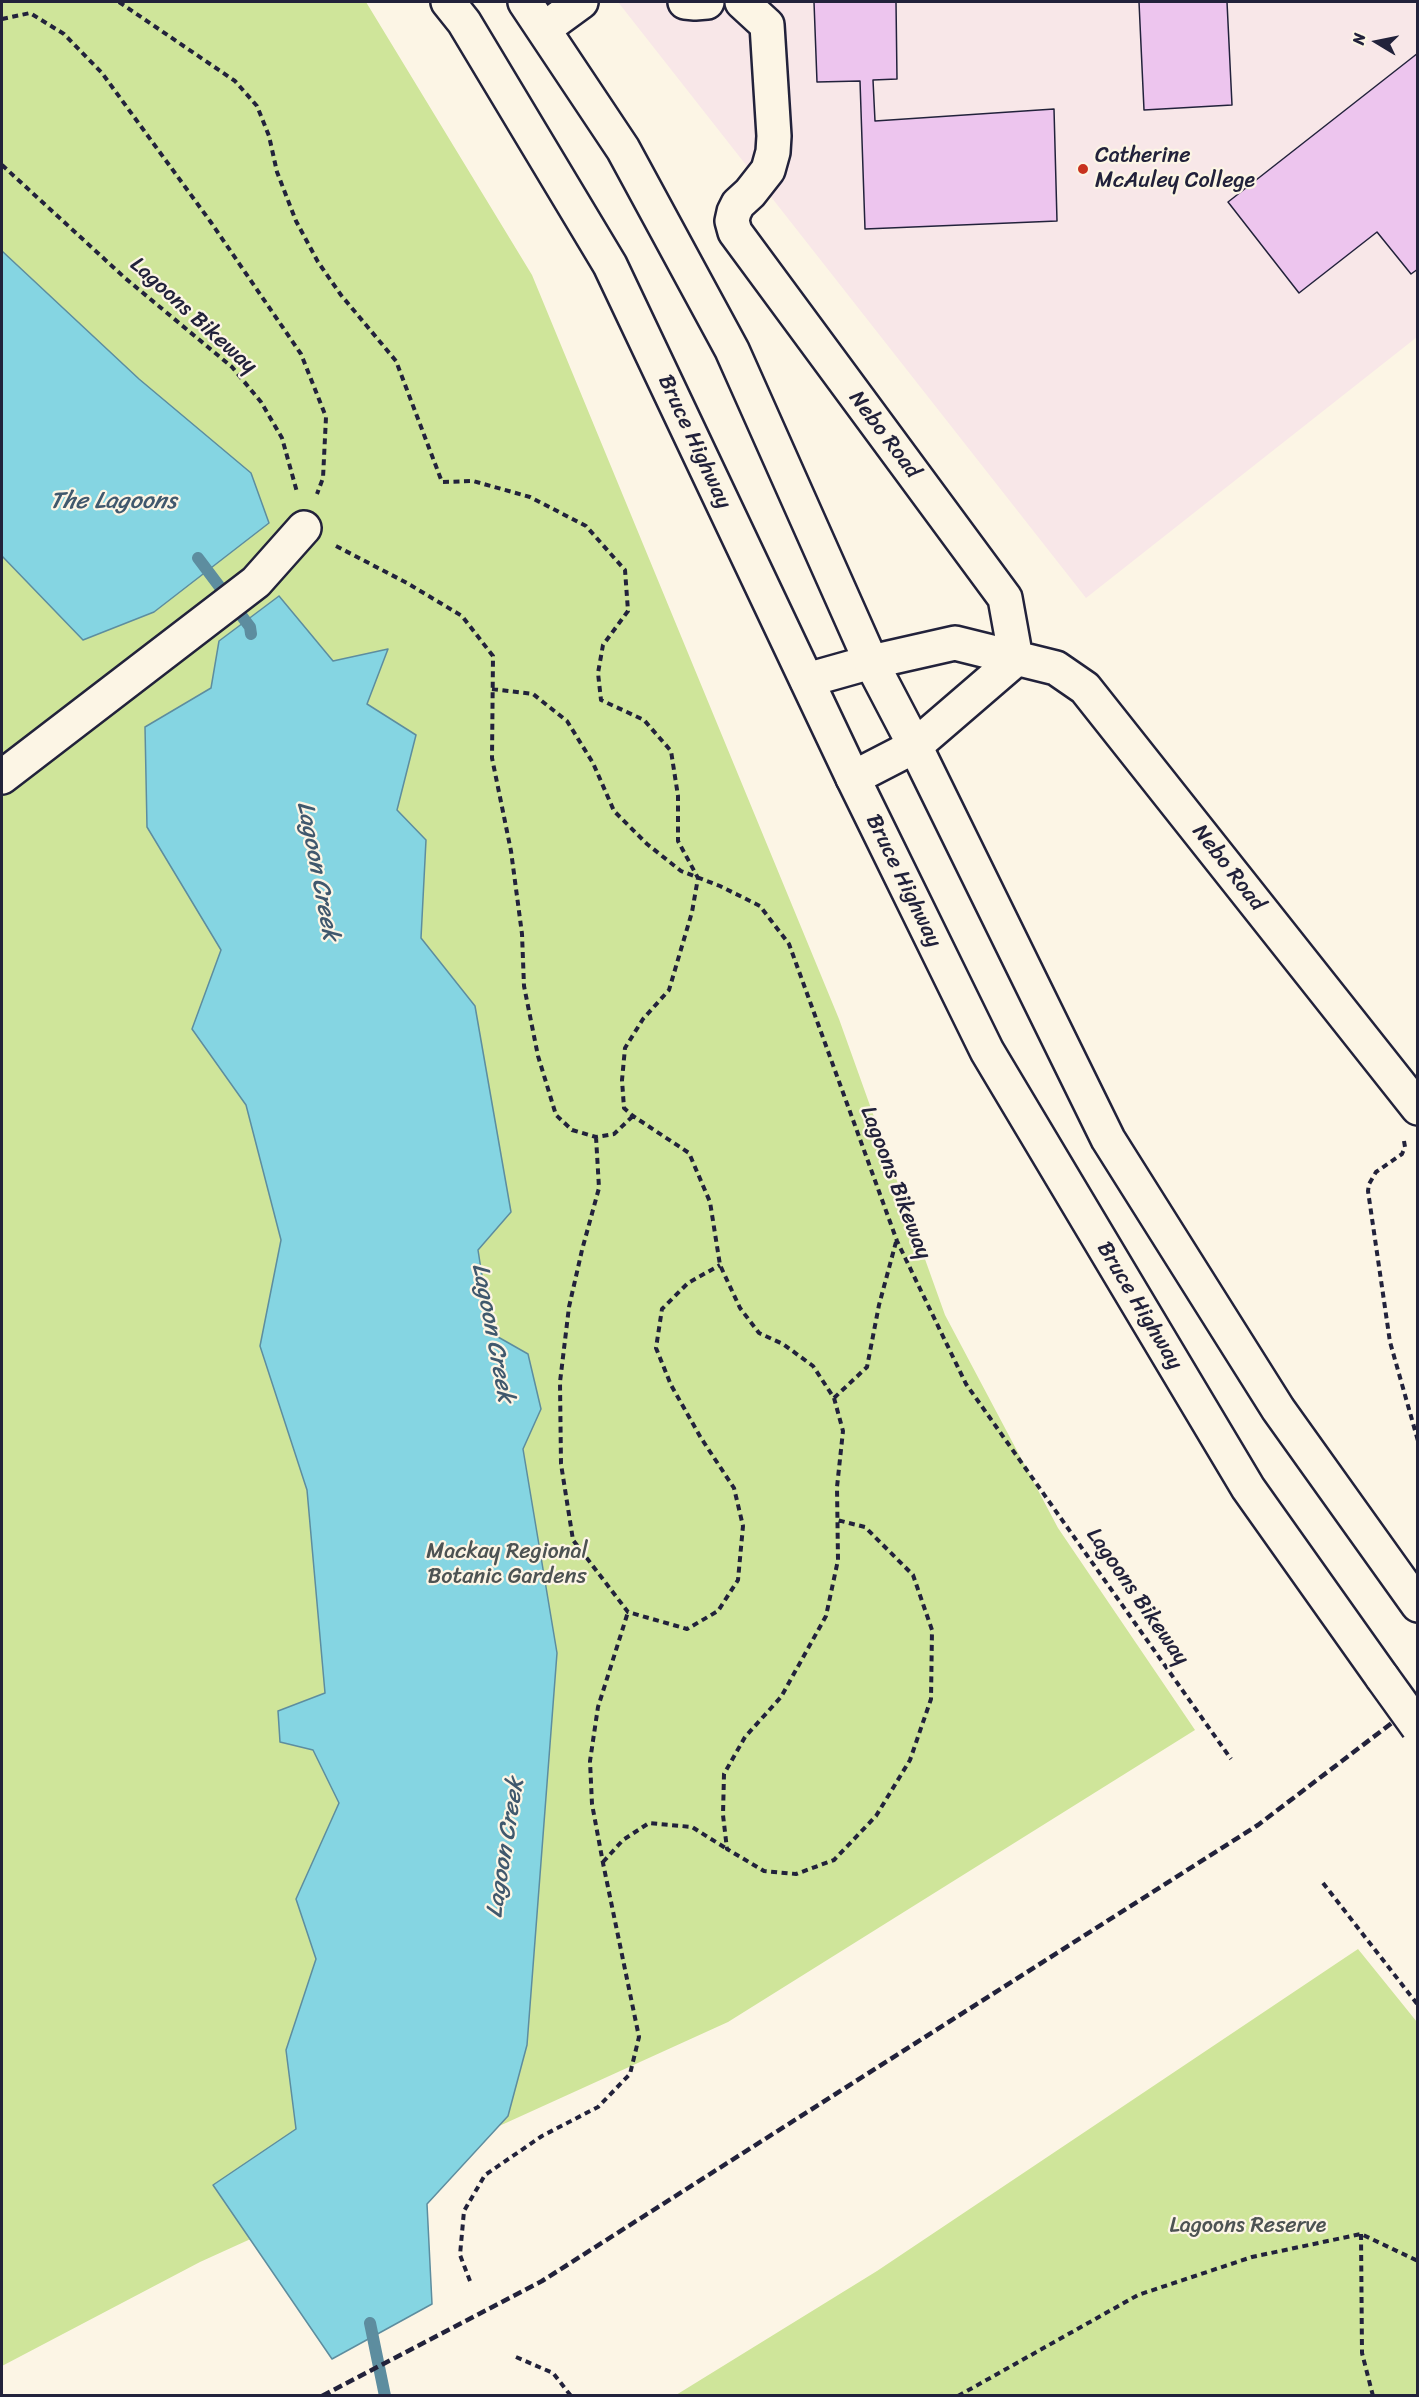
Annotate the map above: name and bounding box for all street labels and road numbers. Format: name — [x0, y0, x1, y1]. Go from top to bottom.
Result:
street label: Lagoons Bikeway — [124, 252, 262, 380]
street label: Bruce Highway — [651, 371, 737, 513]
street label: Nebo Road — [843, 386, 925, 484]
street label: Bruce Highway — [859, 810, 947, 952]
street label: Nebo Road — [1186, 819, 1270, 917]
street label: Lagoons Bikeway — [854, 1103, 936, 1263]
street label: Bruce Highway — [1090, 1237, 1188, 1375]
street label: Lagoons Bikeway — [1080, 1523, 1194, 1671]

